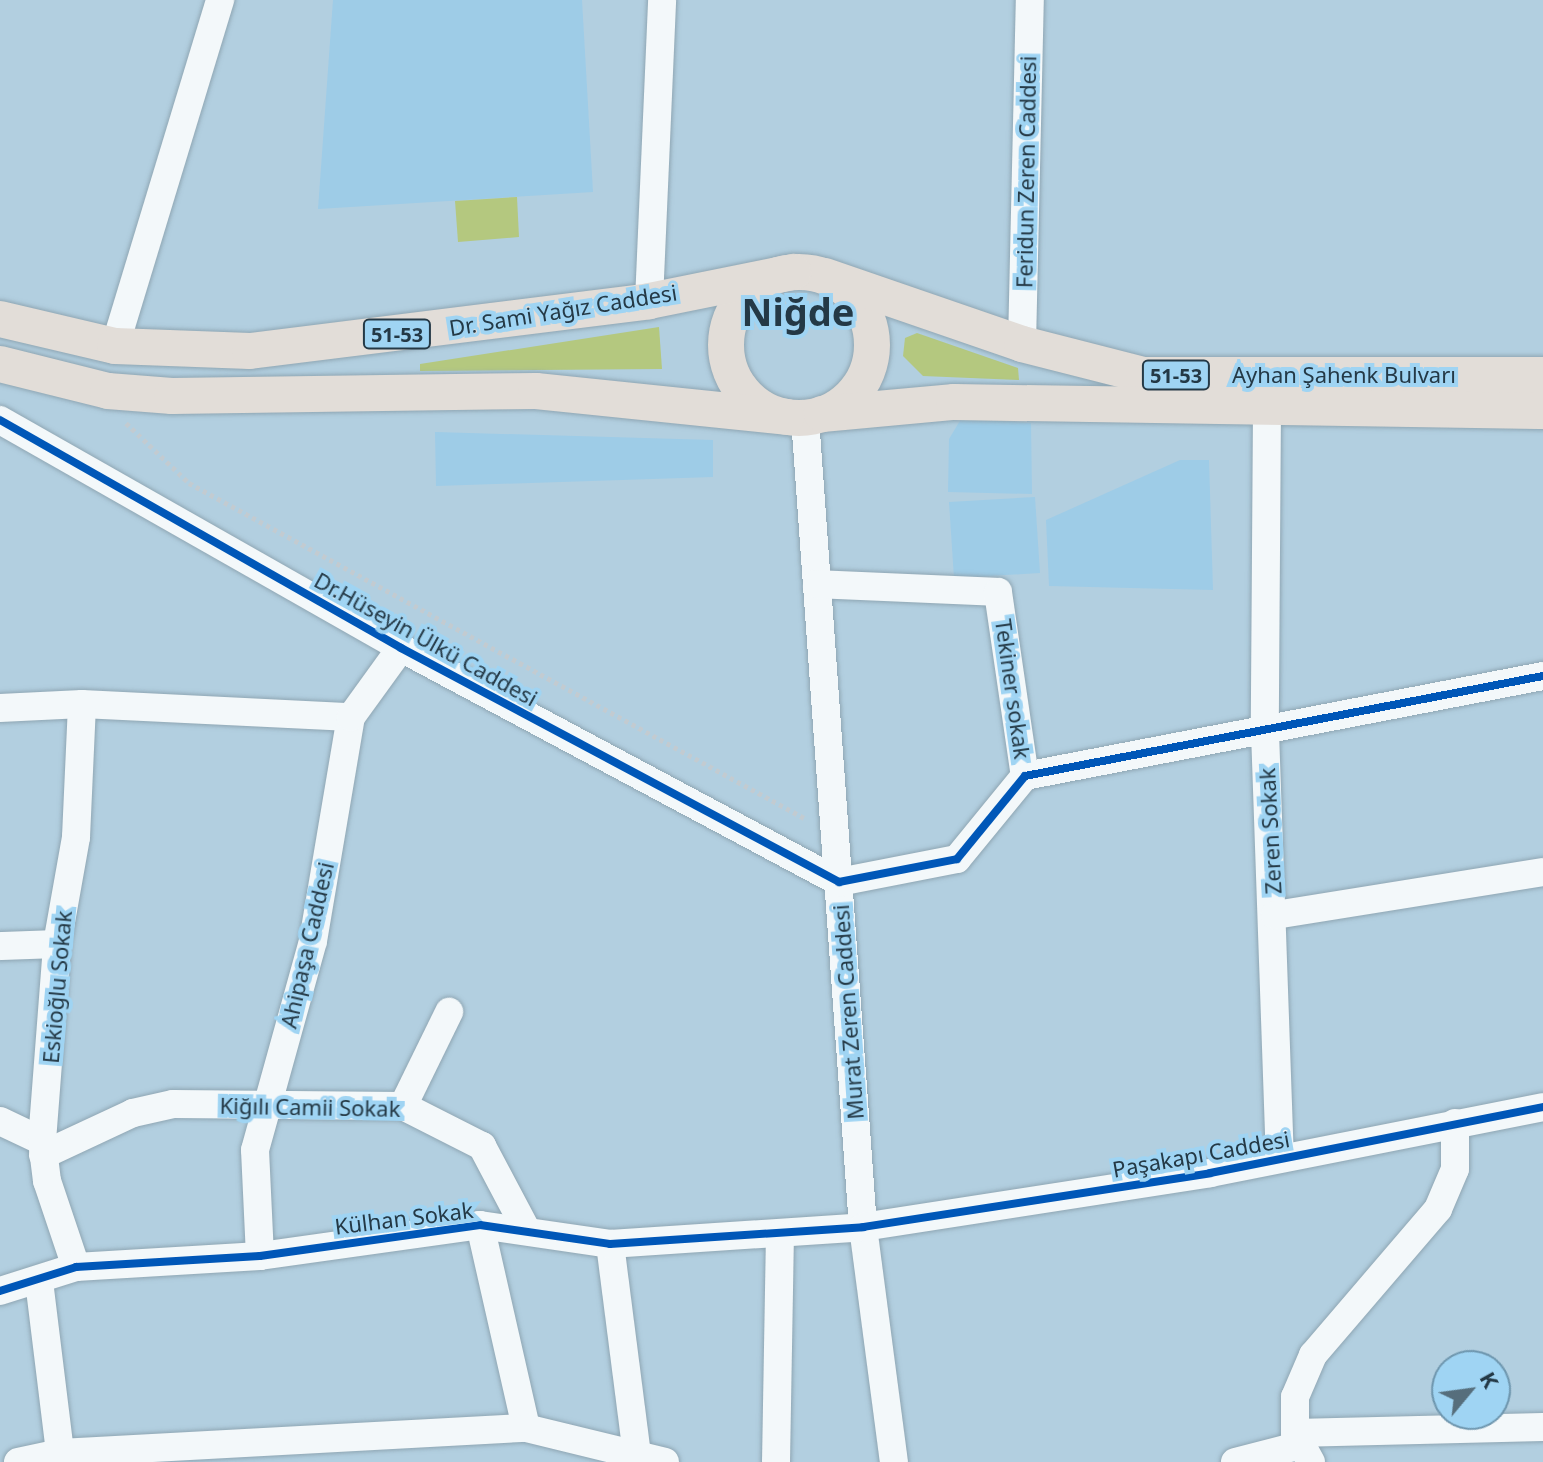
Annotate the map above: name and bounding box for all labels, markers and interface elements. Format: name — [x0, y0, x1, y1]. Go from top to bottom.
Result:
street label: Feridun Zeren Caddesi — [1011, 56, 1041, 288]
street label: Dr. Sami Yağız Caddesi — [447, 279, 679, 341]
district label: Niğde — [742, 289, 854, 335]
road number: 51-53 — [361, 318, 433, 350]
road number: 51-53 — [1140, 359, 1212, 391]
street label: Ayhan Şahenk Bulvarı — [1232, 362, 1456, 388]
street label: Dr.Hüseyin Ülkü Caddesi — [310, 567, 542, 711]
street label: Tekiner sokak — [990, 617, 1036, 761]
street label: Zeren Sokak — [1254, 767, 1286, 895]
street label: Ahipaşa Caddesi — [275, 859, 339, 1031]
street label: Murat Zeren Caddesi — [827, 904, 869, 1120]
street label: Eskioğlu Sokak — [37, 910, 77, 1064]
street label: Kiğılı Camii Sokak — [219, 1092, 401, 1122]
street label: Paşakapı Caddesi — [1110, 1125, 1292, 1183]
street label: Külhan Sokak — [333, 1196, 475, 1240]
north arrow — [1431, 1350, 1511, 1430]
text: K — [1474, 1366, 1507, 1393]

